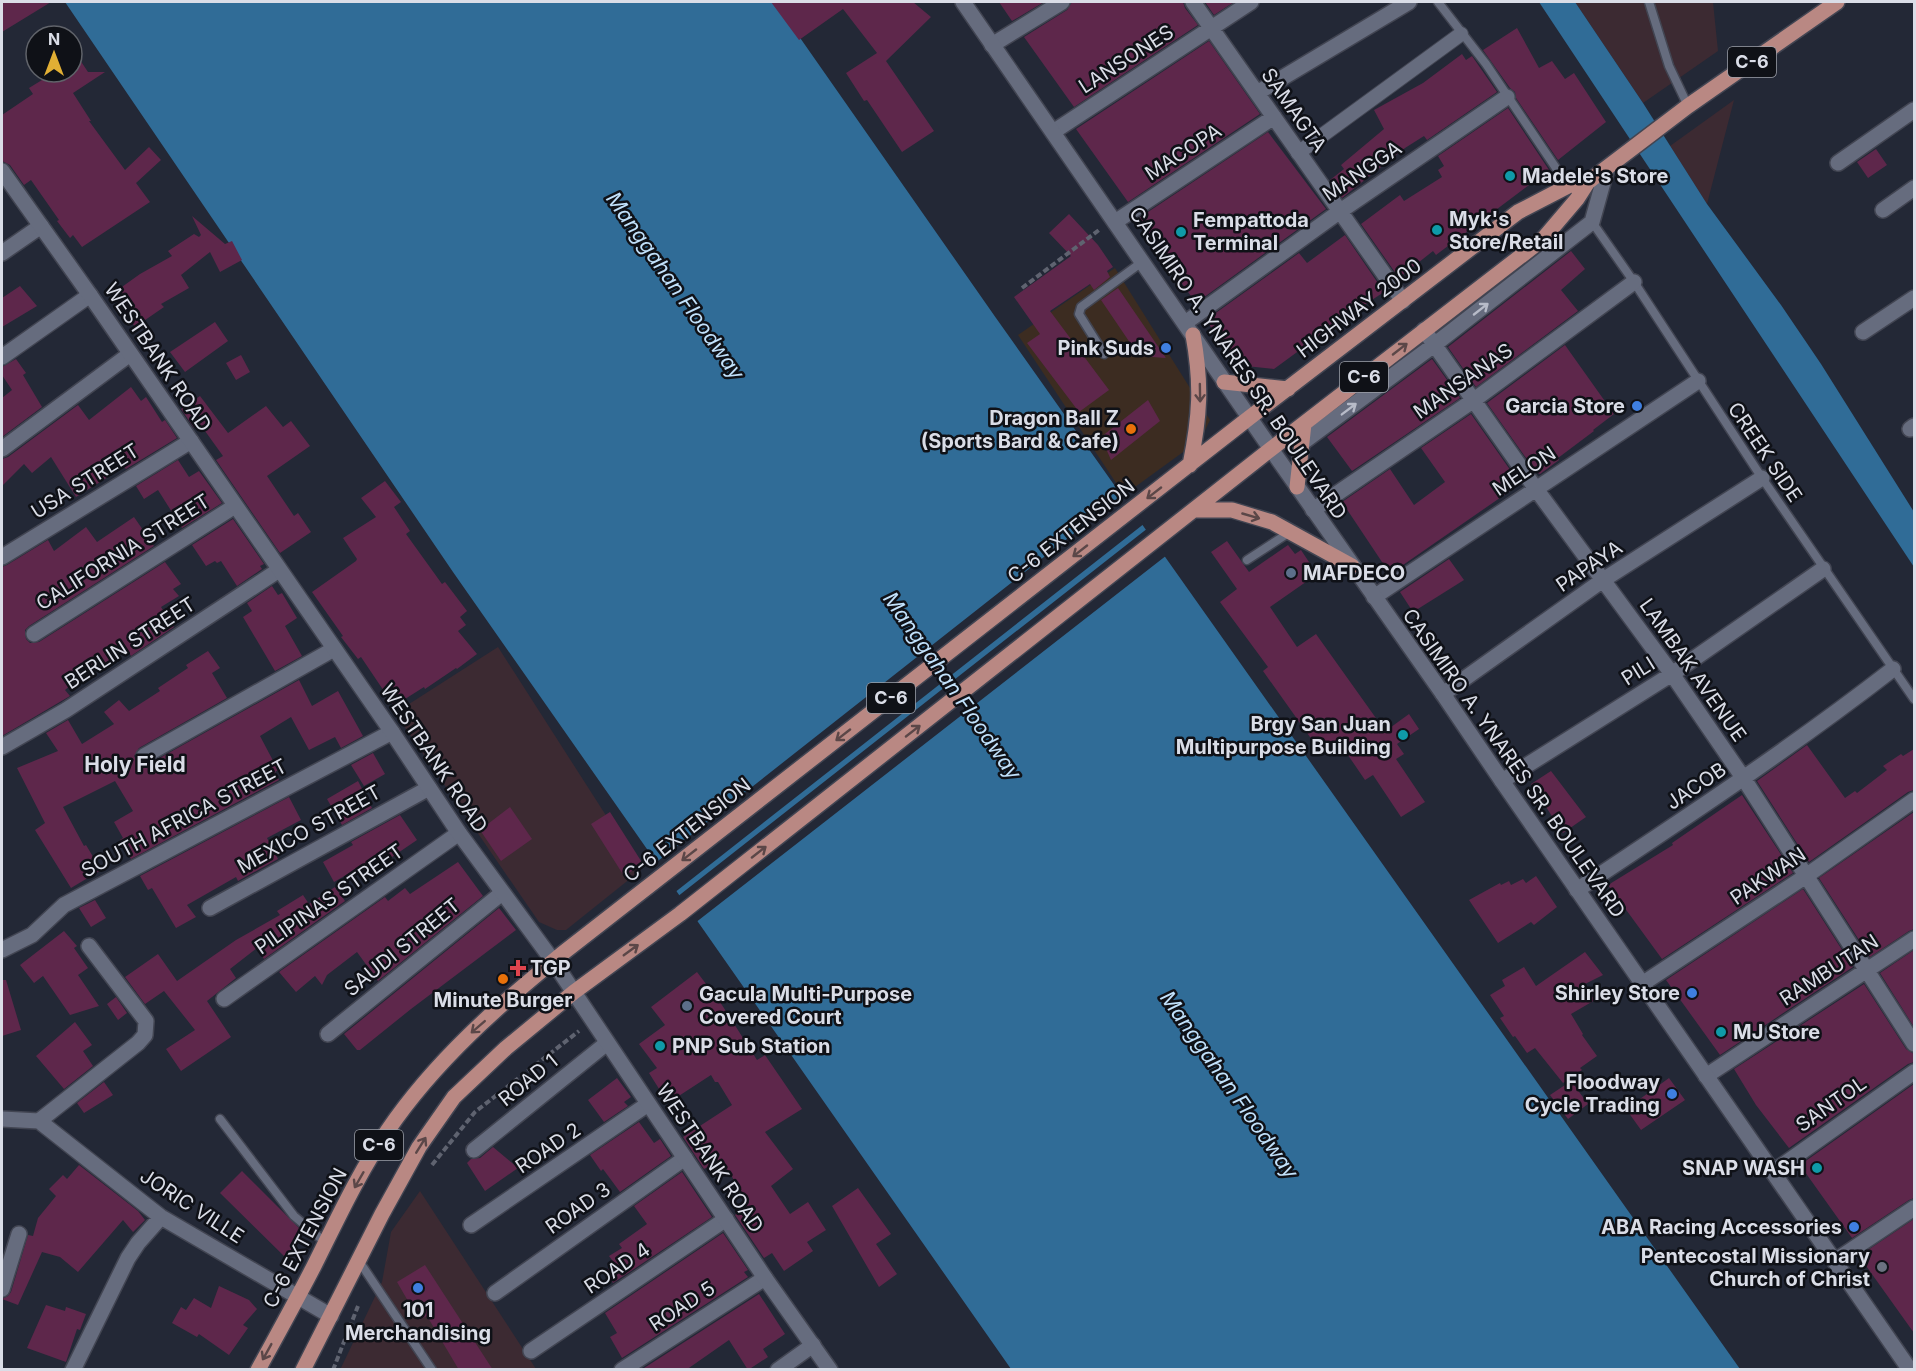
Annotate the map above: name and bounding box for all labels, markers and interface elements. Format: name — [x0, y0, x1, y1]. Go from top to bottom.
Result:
street label: LANSONES — [1074, 19, 1178, 99]
north arrow — [24, 24, 84, 84]
text: N — [48, 29, 60, 49]
road number: C-6 — [1728, 47, 1776, 77]
street label: SAMAGTA — [1256, 63, 1332, 157]
street label: MACOPA — [1140, 118, 1226, 186]
street label: MANGGA — [1318, 136, 1406, 206]
place label: Madele's Store — [1522, 164, 1668, 188]
marker: Madele's Store — [1503, 169, 1517, 183]
water label: Manggahan Floodway — [601, 187, 750, 385]
street label: CASIMIRO A. YNARES SR. BOULEVARD — [1124, 202, 1352, 524]
place label: Myk's Store/Retail — [1449, 207, 1564, 254]
place label: Fempattoda Terminal — [1193, 208, 1309, 255]
marker: Myk's Store/Retail — [1430, 223, 1444, 237]
marker: Fempattoda Terminal — [1174, 225, 1188, 239]
street label: HIGHWAY 2000 — [1292, 253, 1426, 363]
street label: WESTBANK ROAD — [99, 278, 217, 436]
one-way arrow — [1472, 302, 1488, 315]
place label: Pink Suds — [1057, 336, 1154, 360]
street label: MANSANAS — [1409, 338, 1517, 424]
marker: Pink Suds — [1159, 341, 1173, 355]
one-way arrow — [1392, 343, 1408, 356]
road number: C-6 — [1340, 362, 1388, 392]
one-way arrow — [1194, 383, 1206, 403]
place label: Garcia Store — [1505, 394, 1625, 418]
street label: CREEK SIDE — [1723, 398, 1807, 506]
marker: Garcia Store — [1630, 399, 1644, 413]
one-way arrow — [1340, 402, 1356, 415]
place label: Dragon Ball Z (Sports Bard & Cafe) — [921, 406, 1119, 453]
marker: Dragon Ball Z (Sports Bard & Cafe) — [1124, 422, 1138, 436]
street label: USA STREET — [27, 438, 143, 524]
street label: MELON — [1488, 441, 1560, 501]
street label: C-6 EXTENSION — [1002, 474, 1140, 588]
one-way arrow — [1146, 487, 1162, 500]
street label: CALIFORNIA STREET — [32, 489, 214, 615]
one-way arrow — [1241, 511, 1260, 522]
street label: PAPAYA — [1551, 535, 1627, 597]
one-way arrow — [1072, 544, 1088, 557]
place label: MAFDECO — [1303, 561, 1405, 585]
marker: MAFDECO — [1284, 566, 1298, 580]
water label: Manggahan Floodway — [878, 587, 1027, 785]
street label: BERLIN STREET — [60, 592, 200, 694]
street label: LAMBAK AVENUE — [1635, 594, 1751, 746]
street label: CASIMIRO A. YNARES SR. BOULEVARD — [1398, 604, 1630, 922]
street label: PILI — [1617, 652, 1659, 690]
street label: WESTBANK ROAD — [375, 679, 493, 837]
road number: C-6 — [867, 683, 915, 713]
place label: Brgy San Juan Multipurpose Building — [1176, 712, 1391, 759]
one-way arrow — [904, 725, 920, 738]
one-way arrow — [835, 728, 851, 741]
marker: Brgy San Juan Multipurpose Building — [1396, 728, 1410, 742]
district label: Holy Field — [84, 752, 186, 777]
street label: SOUTH AFRICA STREET — [77, 754, 291, 882]
street label: JACOB — [1661, 757, 1731, 815]
street label: C-6 EXTENSION — [618, 773, 756, 887]
street label: MEXICO STREET — [233, 780, 385, 878]
street label: PILIPINAS STREET — [250, 839, 408, 959]
street label: PAKWAN — [1726, 842, 1810, 910]
one-way arrow — [751, 845, 767, 858]
one-way arrow — [681, 848, 697, 861]
street label: SAUDI STREET — [339, 893, 465, 1001]
street label: RAMBUTAN — [1775, 929, 1883, 1011]
one-way arrow — [623, 943, 639, 956]
place label: TGP — [530, 956, 571, 980]
marker: TGP — [511, 961, 525, 975]
marker: Minute Burger — [496, 972, 510, 986]
place label: Shirley Store — [1555, 981, 1680, 1005]
place label: Gacula Multi-Purpose Covered Court — [699, 982, 912, 1029]
water label: Manggahan Floodway — [1155, 986, 1304, 1184]
marker: Shirley Store — [1685, 986, 1699, 1000]
place label: Minute Burger — [434, 988, 572, 1012]
marker: Gacula Multi-Purpose Covered Court — [680, 999, 694, 1013]
one-way arrow — [471, 1020, 486, 1034]
place label: MJ Store — [1733, 1020, 1820, 1044]
marker: MJ Store — [1714, 1025, 1728, 1039]
place label: PNP Sub Station — [672, 1034, 830, 1058]
marker: PNP Sub Station — [653, 1039, 667, 1053]
street label: ROAD 1 — [493, 1049, 563, 1111]
place label: Floodway Cycle Trading — [1525, 1070, 1660, 1117]
street label: SANTOL — [1791, 1071, 1871, 1137]
street label: WESTBANK ROAD — [651, 1079, 769, 1237]
marker: Floodway Cycle Trading — [1665, 1087, 1679, 1101]
street label: ROAD 2 — [511, 1117, 585, 1179]
road number: C-6 — [355, 1130, 403, 1160]
one-way arrow — [415, 1137, 427, 1154]
place label: SNAP WASH — [1682, 1156, 1805, 1180]
marker: SNAP WASH — [1810, 1161, 1824, 1175]
street label: JORIC VILLE — [136, 1164, 248, 1248]
street label: C-6 EXTENSION — [258, 1164, 352, 1312]
one-way arrow — [353, 1171, 364, 1189]
street label: ROAD 3 — [541, 1177, 615, 1239]
place label: ABA Racing Accessories — [1601, 1215, 1842, 1239]
marker: ABA Racing Accessories — [1847, 1220, 1861, 1234]
street label: ROAD 4 — [580, 1237, 654, 1299]
place label: Pentecostal Missionary Church of Christ — [1641, 1244, 1870, 1291]
marker: Pentecostal Missionary Church of Christ — [1875, 1260, 1889, 1274]
street label: ROAD 5 — [645, 1276, 719, 1336]
marker: 101 Merchandising — [411, 1281, 425, 1295]
place label: 101 Merchandising — [345, 1298, 491, 1345]
one-way arrow — [261, 1343, 272, 1361]

